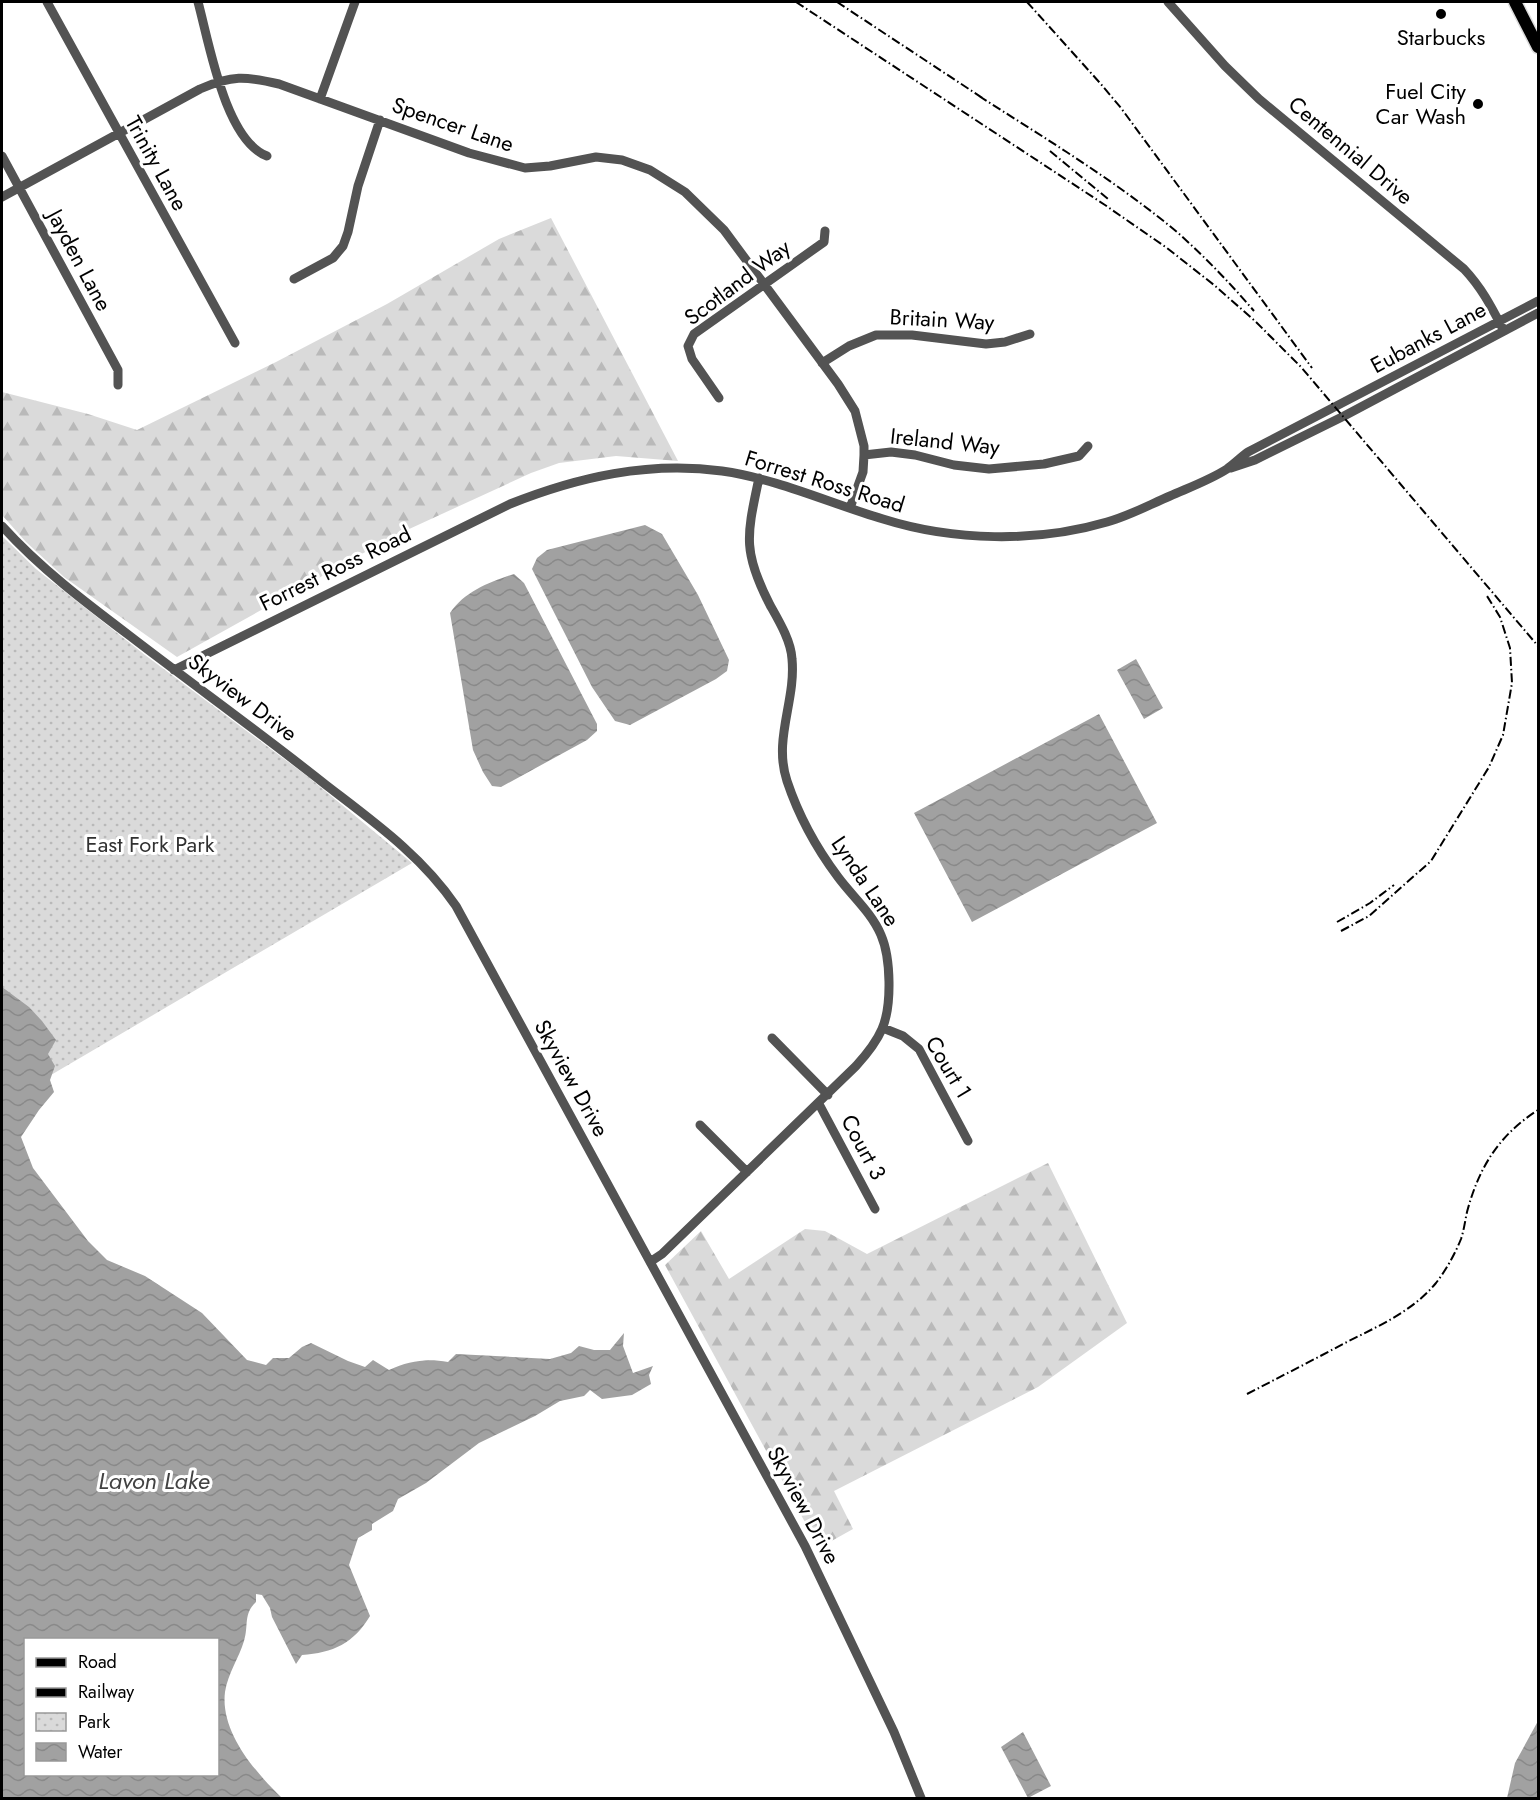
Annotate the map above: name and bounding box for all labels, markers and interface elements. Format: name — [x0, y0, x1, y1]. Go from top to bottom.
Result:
marker: Starbucks — [1434, 7, 1448, 21]
place label: Starbucks — [1397, 21, 1485, 53]
place label: Fuel City Car Wash — [1376, 75, 1466, 132]
street label: Spencer Lane — [388, 88, 518, 160]
street label: Centennial Drive — [1282, 88, 1420, 212]
marker: Fuel City Car Wash — [1471, 97, 1485, 111]
street label: Trinity Lane — [118, 110, 196, 216]
street label: Jayden Lane — [38, 201, 120, 316]
street label: Scotland Way — [677, 231, 797, 333]
street label: Eubanks Lane — [1364, 293, 1492, 381]
street label: Britain Way — [889, 300, 996, 338]
street label: Ireland Way — [889, 419, 1002, 463]
street label: Forrest Ross Road — [741, 442, 909, 520]
street label: Forrest Ross Road — [254, 517, 416, 619]
street label: Skyview Drive — [182, 645, 304, 749]
park label: East Fork Park — [86, 828, 215, 860]
street label: Lynda Lane — [824, 829, 908, 933]
street label: Skyview Drive — [527, 1014, 617, 1142]
street label: Court 1 — [918, 1030, 980, 1104]
street label: Court 3 — [833, 1109, 895, 1185]
street label: Skyview Drive — [760, 1440, 848, 1570]
water label: Lavon Lake — [98, 1463, 210, 1498]
legend — [24, 1638, 219, 1776]
text: Road — [78, 1649, 117, 1675]
text: Railway — [78, 1679, 134, 1705]
text: Park — [78, 1709, 110, 1735]
text: Water — [78, 1739, 123, 1765]

